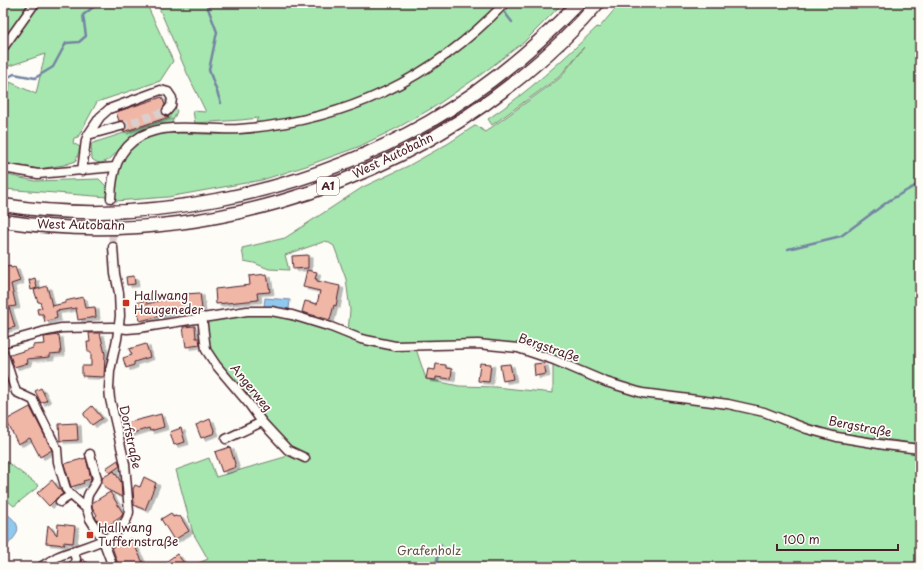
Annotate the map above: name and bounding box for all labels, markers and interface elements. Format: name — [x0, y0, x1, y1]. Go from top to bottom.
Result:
street label: West Autobahn — [349, 128, 436, 182]
road number: A1 — [317, 177, 339, 195]
street label: West Autobahn — [37, 214, 125, 234]
place label: Hallwang Haugeneder — [134, 286, 204, 318]
marker: Hallwang Haugeneder — [121, 298, 131, 308]
street label: Bergstraße — [516, 328, 582, 366]
street label: Angerweg — [227, 359, 277, 415]
street label: Dorfstraße — [115, 403, 146, 470]
street label: Bergstraße — [827, 411, 893, 441]
place label: Hallwang Tuffernstraße — [98, 518, 178, 550]
scale bar — [777, 526, 898, 552]
marker: Hallwang Tuffernstraße — [85, 530, 95, 540]
text: 100 m — [783, 530, 820, 548]
park label: Grafenholz — [397, 541, 461, 559]

